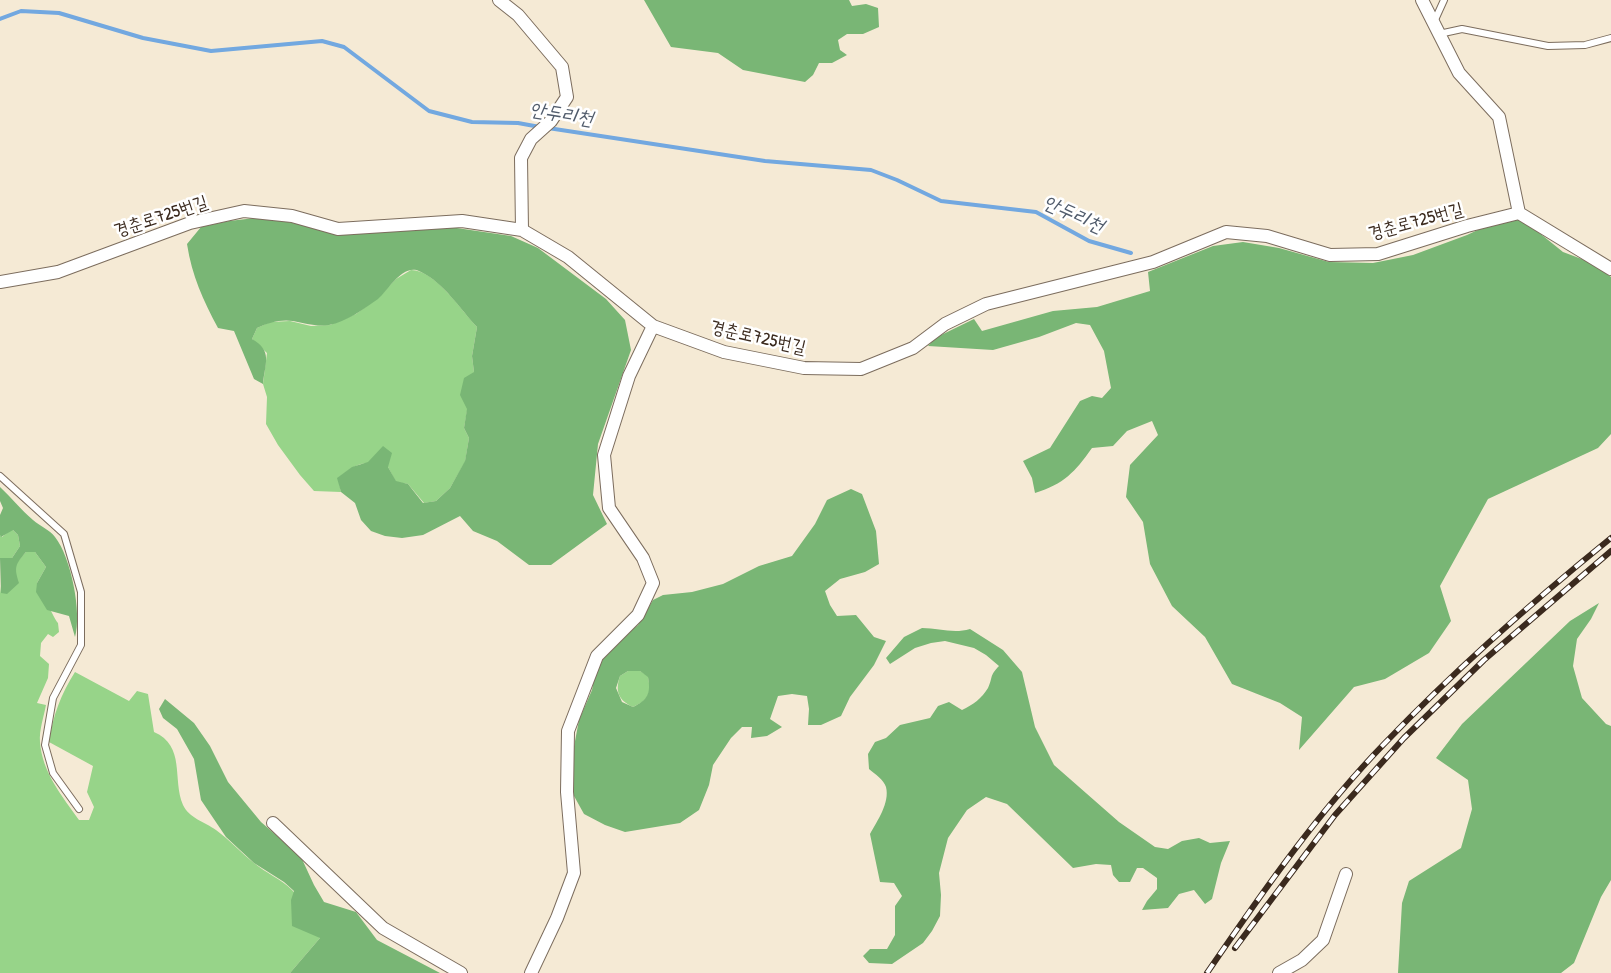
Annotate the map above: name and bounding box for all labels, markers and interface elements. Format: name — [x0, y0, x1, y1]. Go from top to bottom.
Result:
water label: 안두리천 — [527, 98, 595, 132]
water label: 안두리천 — [1039, 191, 1107, 239]
street label: 경춘로725번길 — [111, 192, 211, 242]
street label: 경춘로725번길 — [1366, 199, 1466, 245]
street label: 경춘로725번길 — [708, 317, 808, 359]

